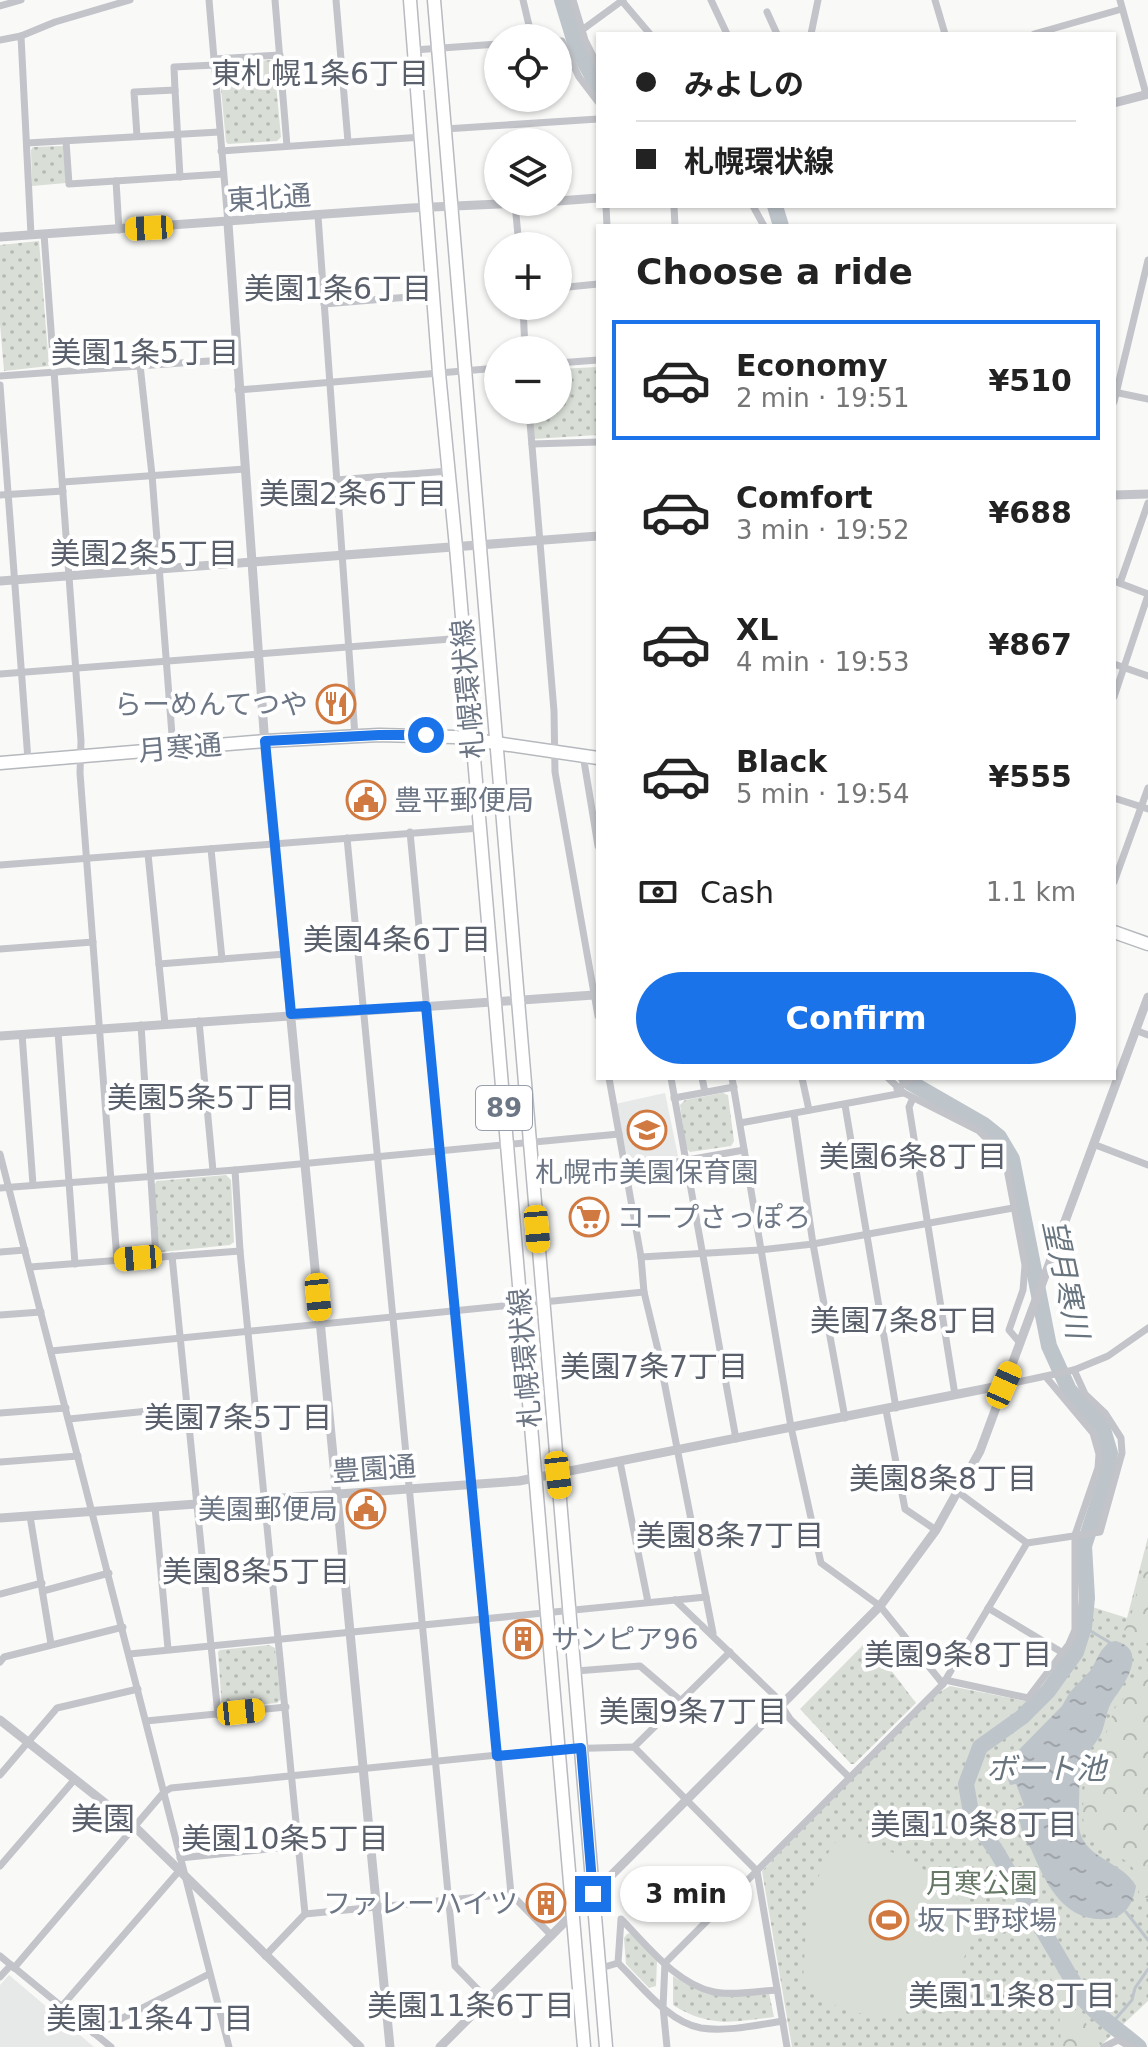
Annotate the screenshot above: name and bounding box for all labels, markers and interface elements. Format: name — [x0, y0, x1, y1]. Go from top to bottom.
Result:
map controls — [484, 24, 572, 424]
button: locate — [484, 24, 572, 112]
district label: 東札幌1条6丁目 — [211, 56, 429, 91]
text: みよしの — [684, 67, 804, 102]
button: layers — [484, 128, 572, 216]
text: 札幌環状線 — [684, 144, 834, 179]
street label: 東北通 — [226, 179, 312, 217]
car — [124, 215, 174, 241]
button: + — [484, 232, 572, 320]
text: Choose a ride — [636, 251, 913, 292]
district label: 美園1条6丁目 — [244, 271, 432, 306]
district label: 美園1条5丁目 — [51, 335, 239, 370]
button: − — [484, 336, 572, 424]
icon: car — [640, 344, 712, 416]
text: Economy — [736, 348, 888, 383]
text: ¥510 — [989, 363, 1072, 398]
text: 2 min · 19:51 — [736, 383, 910, 413]
district label: 美園2条6丁目 — [259, 476, 447, 511]
icon: car — [640, 476, 712, 548]
text: Comfort — [736, 480, 873, 515]
text: ¥688 — [989, 495, 1072, 530]
text: 3 min · 19:52 — [736, 515, 910, 545]
district label: 美園2条5丁目 — [50, 536, 238, 571]
icon: car — [640, 608, 712, 680]
text: XL — [736, 612, 778, 647]
street label: 札幌環状線 — [445, 618, 491, 760]
text: ¥867 — [989, 627, 1072, 662]
text: 4 min · 19:53 — [736, 647, 910, 677]
restaurant icon: らーめんてつや — [315, 683, 357, 725]
place label: らーめんてつや — [114, 688, 308, 721]
route start — [408, 717, 444, 753]
street label: 月寒通 — [137, 728, 223, 768]
icon: car — [640, 740, 712, 812]
text: Black — [736, 744, 827, 779]
text: ¥555 — [989, 759, 1072, 794]
public building icon: 豊平郵便局 — [345, 779, 387, 821]
text: 5 min · 19:54 — [736, 779, 910, 809]
place label: 豊平郵便局 — [394, 784, 534, 817]
icon: cash — [636, 870, 680, 914]
text: Cash — [700, 875, 774, 910]
text: 1.1 km — [986, 877, 1076, 907]
district label: 美園4条6丁目 — [303, 922, 491, 957]
button: Confirm — [636, 972, 1076, 1064]
district label: 美園5条5丁目 — [107, 1080, 295, 1115]
road number: 89 — [476, 1086, 532, 1130]
school or university icon: 札幌市美園保育園 — [626, 1109, 668, 1151]
district label: 美園6条8丁目 — [819, 1139, 1007, 1174]
place label: 札幌市美園保育園 — [535, 1156, 759, 1189]
supermarket icon: コープさっぽろ — [568, 1196, 610, 1238]
place label: コープさっぽろ — [617, 1201, 811, 1234]
car — [523, 1204, 551, 1254]
water label: 望月寒川 — [1036, 1217, 1096, 1344]
car — [113, 1244, 163, 1272]
car — [304, 1272, 332, 1322]
street label: 札幌環状線 — [502, 1287, 548, 1429]
district label: 美園7条8丁目 — [810, 1303, 998, 1338]
district label: 美園7条7丁目 — [560, 1349, 748, 1384]
car — [983, 1358, 1025, 1412]
district label: 美園7条5丁目 — [144, 1400, 332, 1435]
street label: 豊園通 — [331, 1450, 417, 1488]
car — [543, 1450, 573, 1500]
district label: 美園8条8丁目 — [849, 1461, 1037, 1496]
public building icon: 美園郵便局 — [345, 1488, 387, 1530]
place label: 美園郵便局 — [198, 1493, 338, 1526]
district label: 美園8条7丁目 — [636, 1518, 824, 1553]
district label: 美園8条5丁目 — [162, 1554, 350, 1589]
building icon: サンピア96 — [502, 1618, 544, 1660]
place label: サンピア96 — [551, 1623, 699, 1656]
district label: 美園9条8丁目 — [864, 1637, 1052, 1672]
district label: 美園9条7丁目 — [599, 1694, 787, 1729]
car — [216, 1698, 266, 1726]
water label: ボート池 — [986, 1751, 1109, 1786]
district label: 美園 — [71, 1800, 135, 1838]
district label: 美園10条8丁目 — [870, 1807, 1078, 1842]
district label: 美園10条5丁目 — [181, 1821, 389, 1856]
callout: 3 min — [621, 1866, 753, 1922]
park label: 月寒公園 — [926, 1867, 1038, 1900]
route end — [575, 1876, 611, 1912]
text: 3 min — [645, 1879, 727, 1909]
building icon: ファレーハイツ — [525, 1882, 567, 1924]
place label: ファレーハイツ — [323, 1887, 518, 1920]
sports icon: 坂下野球場 — [868, 1899, 910, 1941]
place label: 坂下野球場 — [917, 1904, 1057, 1937]
district label: 美園11条8丁目 — [908, 1978, 1116, 2013]
district label: 美園11条6丁目 — [367, 1988, 575, 2023]
district label: 美園11条4丁目 — [46, 2001, 254, 2036]

